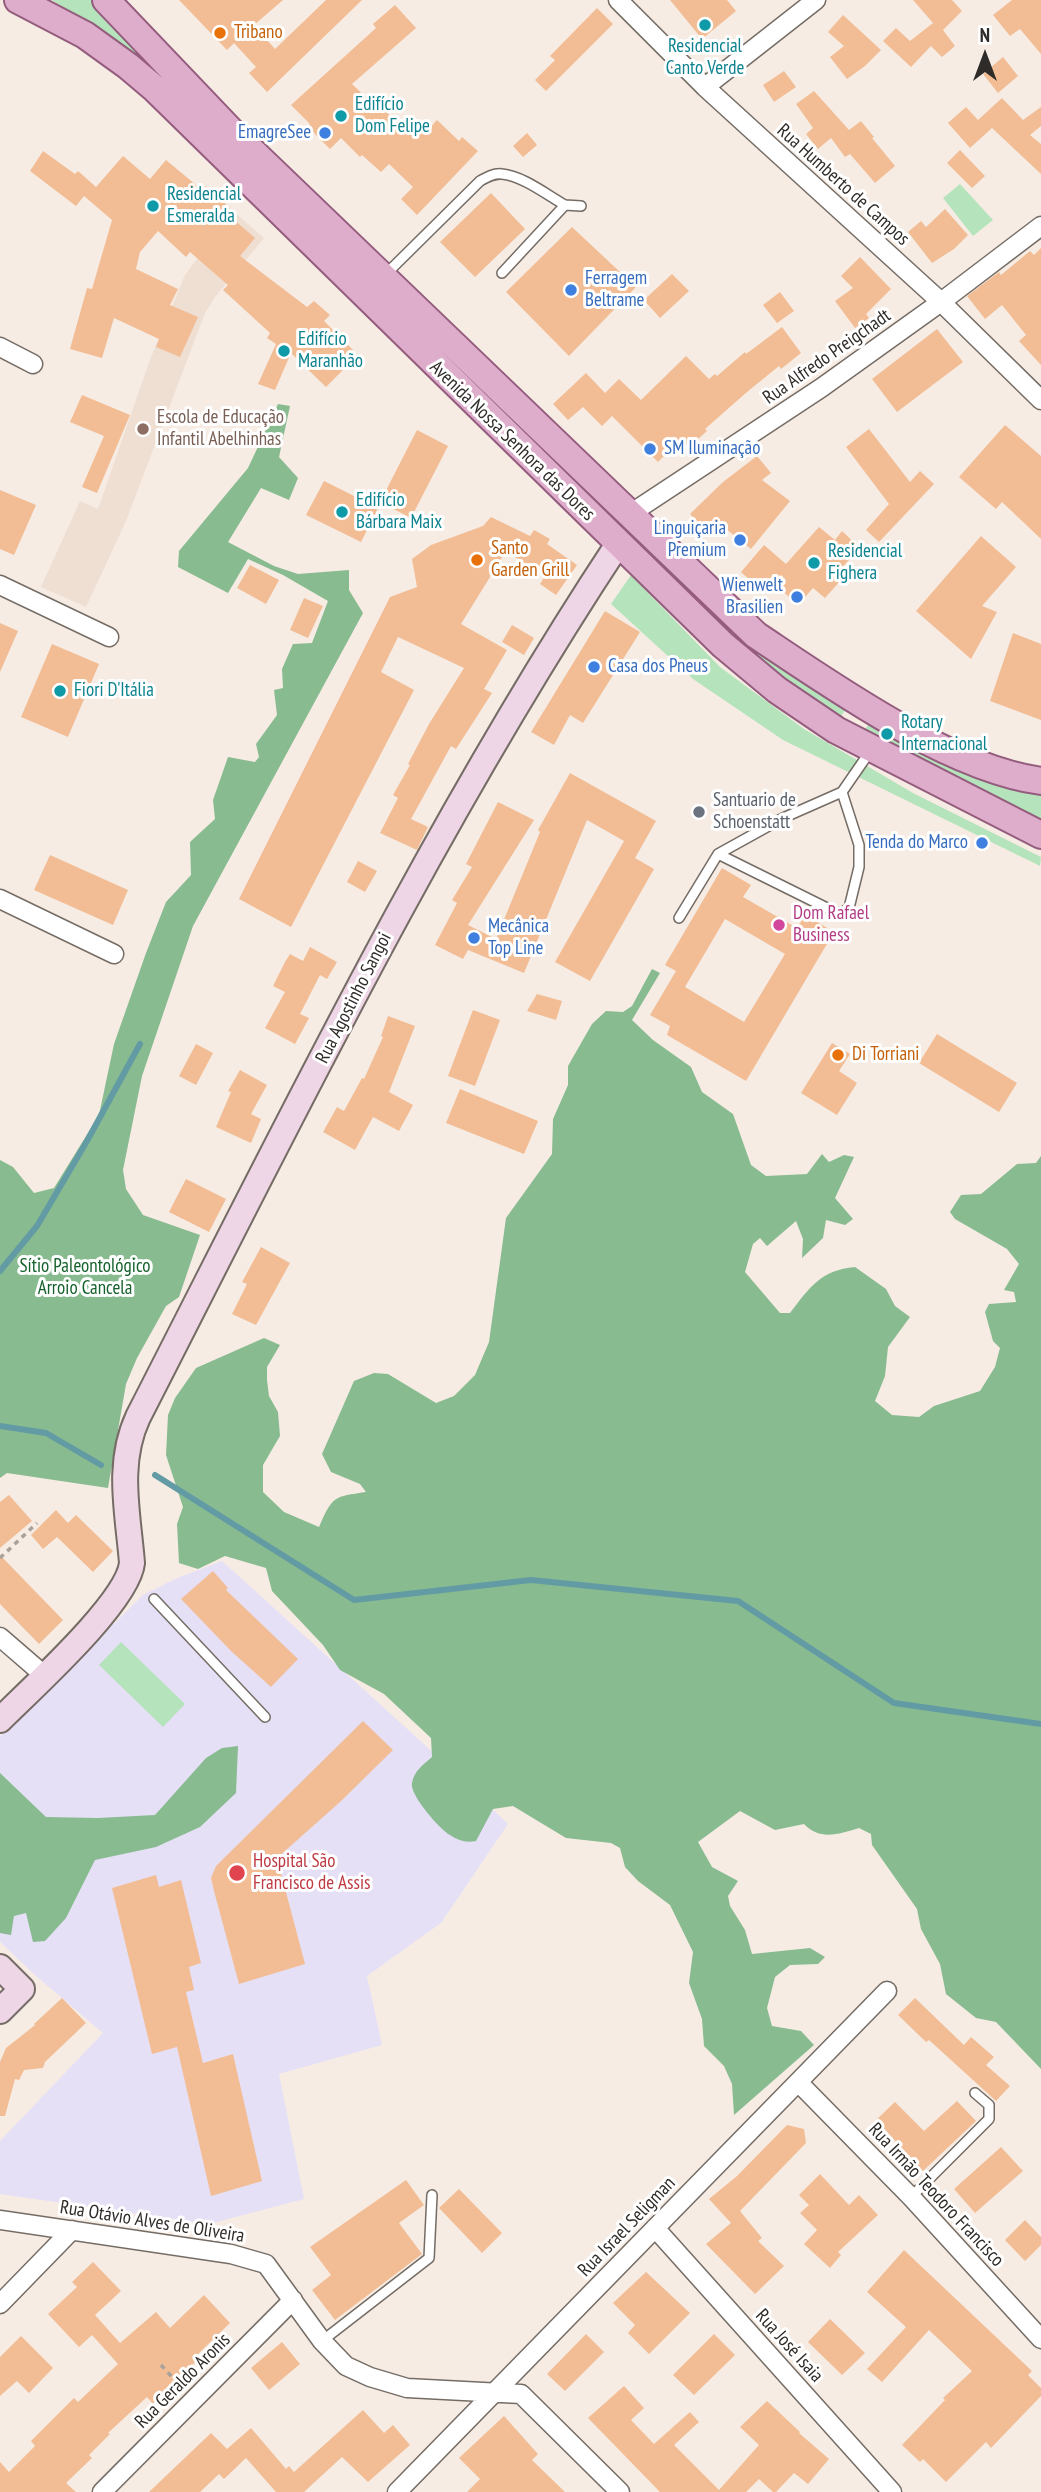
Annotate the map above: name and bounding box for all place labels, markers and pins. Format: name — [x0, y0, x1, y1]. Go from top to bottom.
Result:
marker: Residencial Canto Verde — [697, 17, 713, 33]
place label: Tribano — [234, 22, 283, 44]
marker: Tribano — [212, 25, 228, 41]
place label: Residencial Canto Verde — [666, 36, 744, 80]
place label: Edifício Dom Felipe — [355, 94, 430, 138]
marker: Edifício Dom Felipe — [333, 108, 349, 124]
place label: EmagreSee — [238, 122, 311, 144]
marker: EmagreSee — [317, 125, 333, 141]
place label: Residencial Esmeralda — [167, 184, 241, 228]
marker: Residencial Esmeralda — [145, 198, 161, 214]
place label: Ferragem Beltrame — [585, 268, 647, 312]
marker: Ferragem Beltrame — [563, 282, 579, 298]
place label: Edifício Maranhão — [298, 329, 363, 373]
marker: Edifício Maranhão — [276, 343, 292, 359]
place label: Escola de Educação Infantil Abelhinhas — [157, 407, 284, 451]
marker: Escola de Educação Infantil Abelhinhas — [135, 421, 151, 437]
place label: SM Iluminação — [664, 438, 760, 460]
marker: SM Iluminação — [642, 441, 658, 457]
place label: Edifício Bárbara Maix — [356, 490, 442, 534]
marker: Edifício Bárbara Maix — [334, 504, 350, 520]
place label: Linguiçaria Premium — [654, 518, 726, 562]
marker: Linguiçaria Premium — [732, 532, 748, 548]
place label: Santo Garden Grill — [491, 538, 569, 582]
place label: Residencial Fighera — [828, 541, 902, 585]
marker: Santo Garden Grill — [469, 552, 485, 568]
marker: Residencial Fighera — [806, 555, 822, 571]
place label: Wienwelt Brasilien — [721, 575, 783, 619]
marker: Wienwelt Brasilien — [789, 589, 805, 605]
place label: Casa dos Pneus — [608, 656, 708, 678]
marker: Casa dos Pneus — [586, 659, 602, 675]
place label: Fiori D'Itália — [74, 680, 154, 702]
marker: Fiori D'Itália — [52, 683, 68, 699]
place label: Rotary Internacional — [901, 712, 987, 756]
marker: Rotary Internacional — [879, 726, 895, 742]
place label: Santuario de Schoenstatt — [713, 790, 796, 834]
marker: Santuario de Schoenstatt — [691, 804, 707, 820]
place label: Tenda do Marco — [865, 832, 968, 854]
marker: Tenda do Marco — [974, 835, 990, 851]
place label: Dom Rafael Business — [793, 903, 869, 947]
place label: Mecânica Top Line — [488, 916, 549, 960]
marker: Dom Rafael Business — [771, 917, 787, 933]
marker: Mecânica Top Line — [466, 930, 482, 946]
place label: Di Torriani — [852, 1044, 919, 1066]
marker: Di Torriani — [830, 1047, 846, 1063]
place label: Hospital São Francisco de Assis — [253, 1851, 370, 1895]
marker: Hospital São Francisco de Assis — [227, 1863, 247, 1883]

